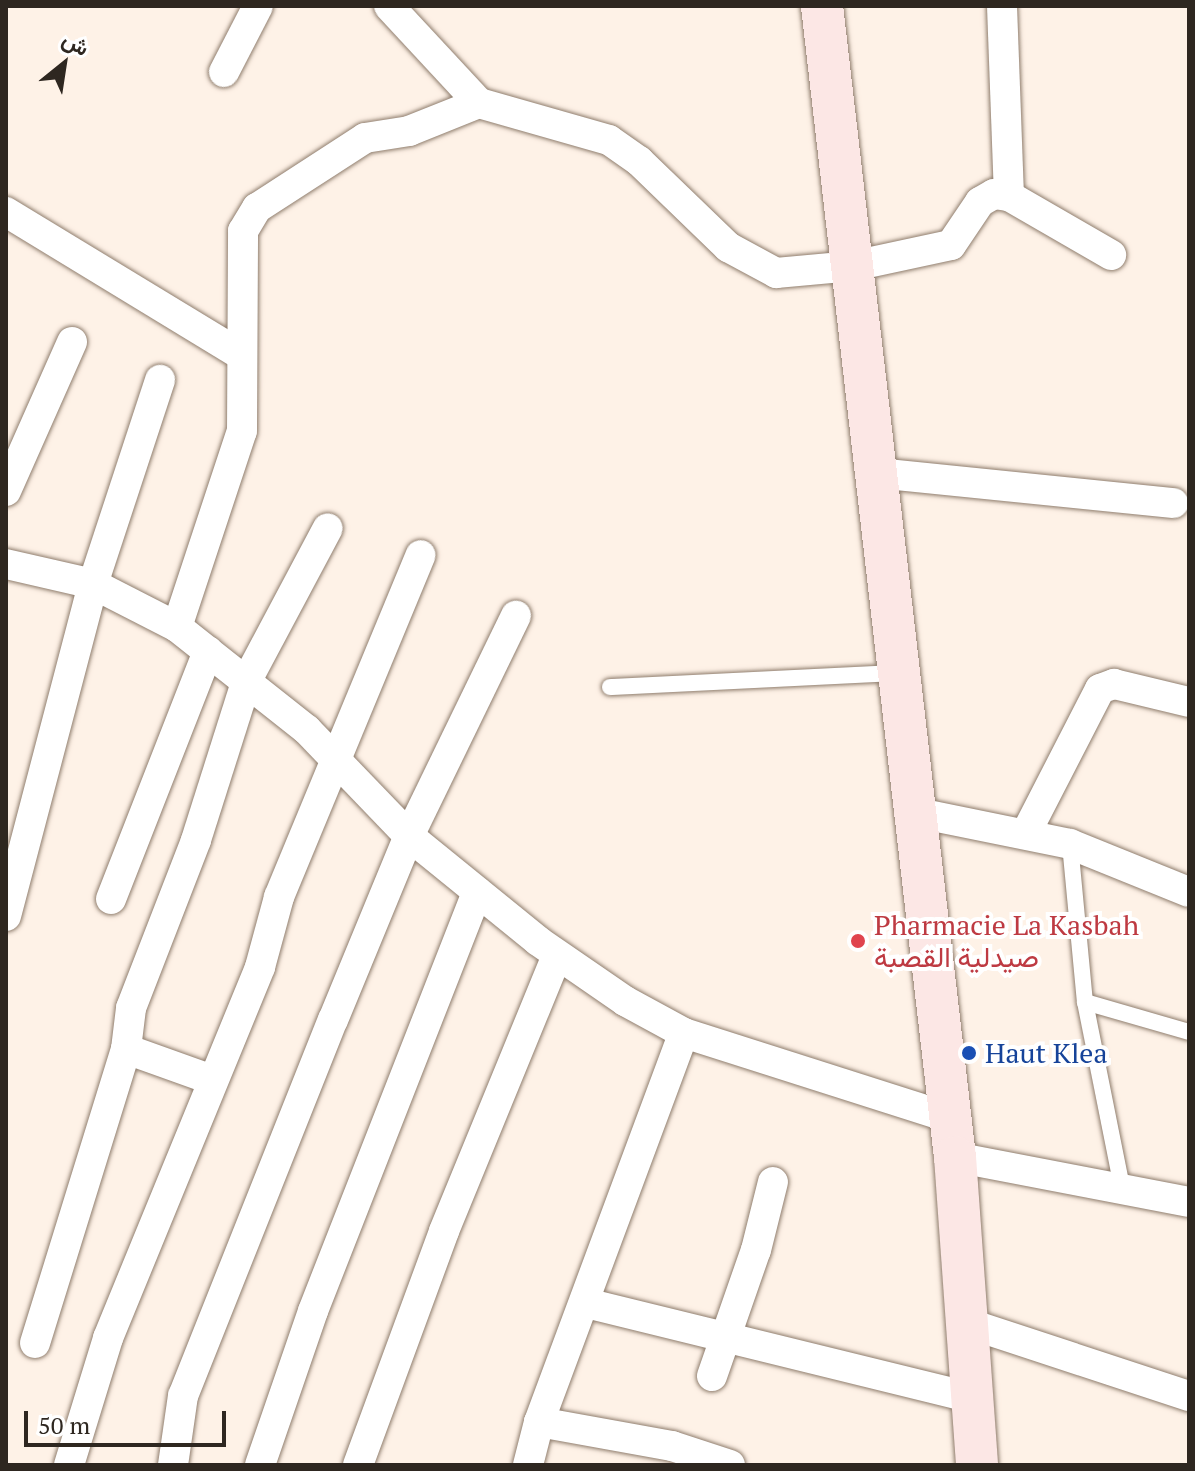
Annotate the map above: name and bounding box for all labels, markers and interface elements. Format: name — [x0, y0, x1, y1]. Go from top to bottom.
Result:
north arrow — [24, 24, 104, 104]
text: ش — [58, 24, 95, 62]
place label: Pharmacie La Kasbah صيدلية القصبة — [874, 908, 1139, 974]
marker: Pharmacie La Kasbah صيدلية القصبة — [849, 932, 867, 950]
place label: Haut Klea — [985, 1036, 1108, 1070]
marker: Haut Klea — [960, 1044, 978, 1062]
scale bar — [28, 1395, 230, 1445]
text: 50 m — [38, 1409, 90, 1441]

